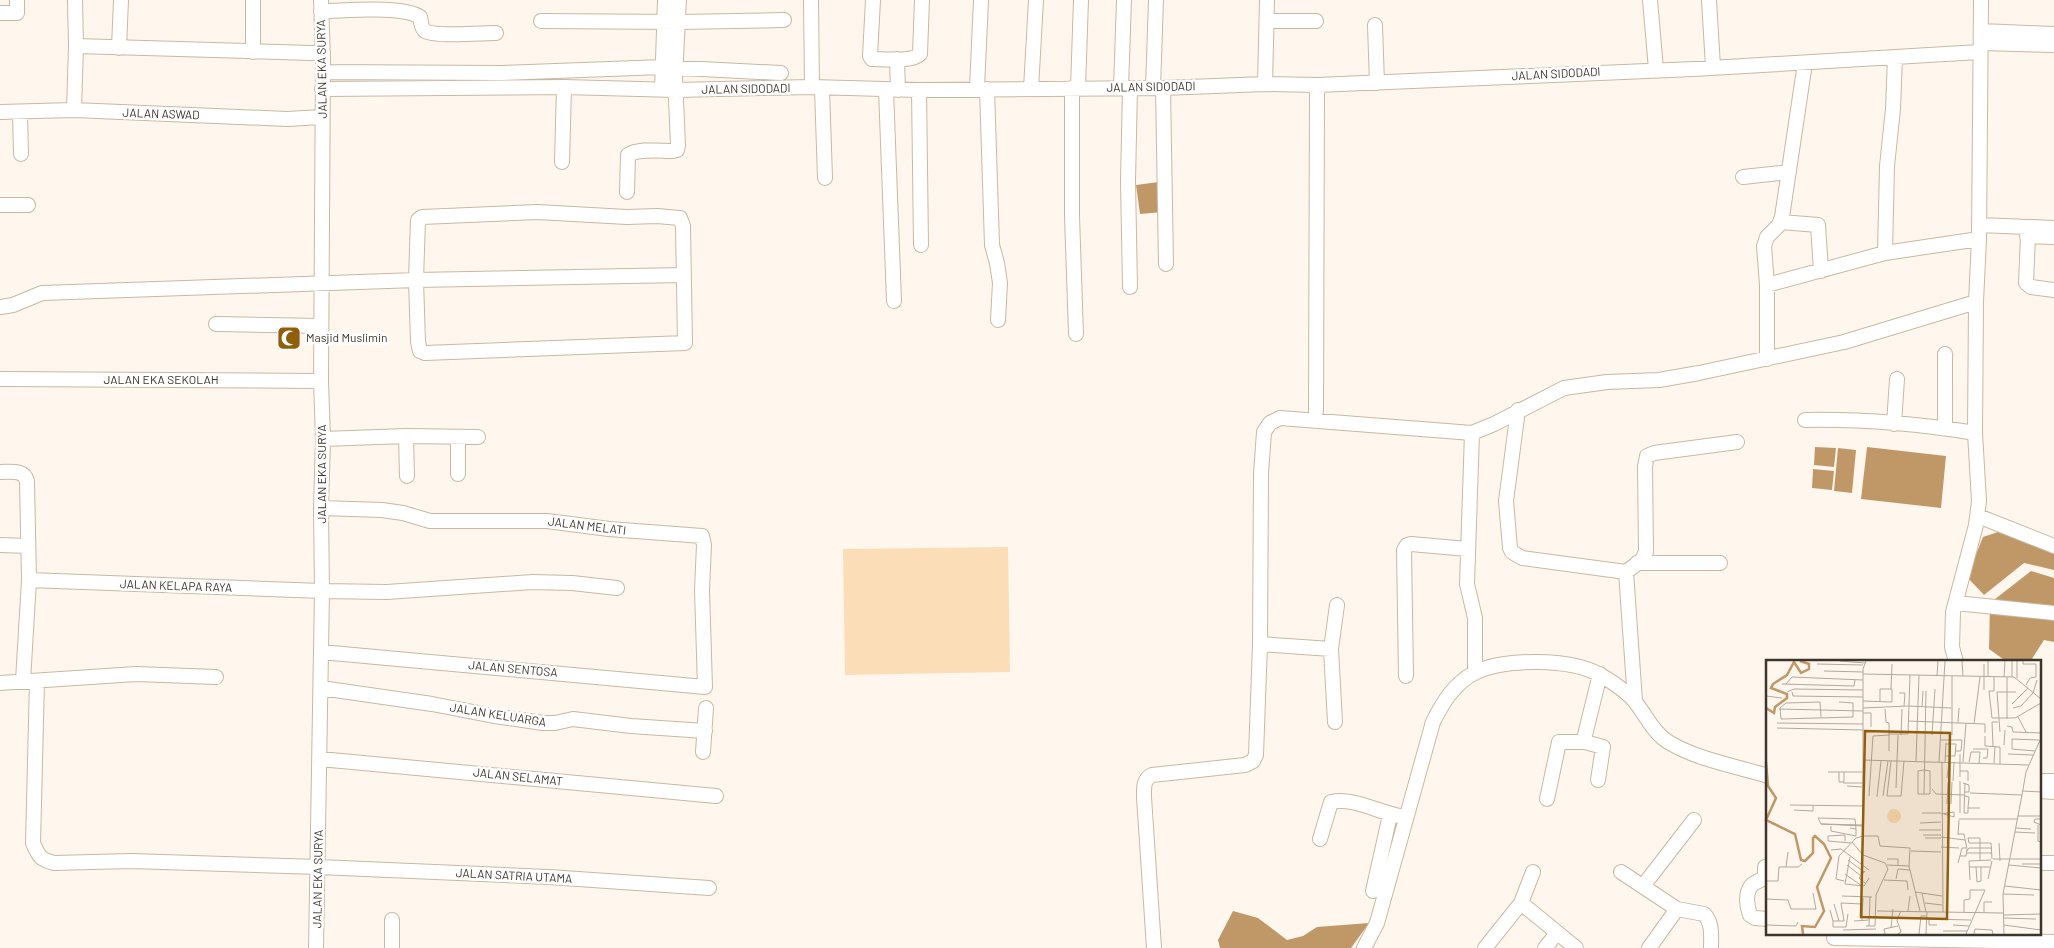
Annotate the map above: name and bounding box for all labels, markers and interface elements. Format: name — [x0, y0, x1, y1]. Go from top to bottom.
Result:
street label: JALAN EKA SURYA — [313, 19, 329, 119]
street label: JALAN SIDODADI — [1511, 64, 1601, 82]
street label: JALAN SIDODADI — [1106, 78, 1196, 94]
street label: JALAN SIDODADI — [701, 80, 791, 96]
street label: JALAN ASWAD — [122, 105, 200, 121]
mosque icon: Masjid Muslimin — [276, 325, 302, 351]
place label: Masjid Muslimin — [306, 330, 388, 344]
street label: JALAN EKA SEKOLAH — [103, 372, 219, 386]
street label: JALAN EKA SURYA — [314, 425, 328, 523]
street label: JALAN MELATI — [547, 513, 627, 537]
street label: JALAN KELAPA RAYA — [120, 576, 232, 594]
street label: JALAN SENTOSA — [468, 657, 558, 679]
inset map — [1766, 660, 2042, 936]
street label: JALAN KELUARGA — [449, 699, 547, 729]
street label: JALAN SELAMAT — [473, 764, 564, 788]
street label: JALAN EKA SURYA — [309, 829, 325, 929]
street label: JALAN SATRIA UTAMA — [455, 865, 573, 885]

